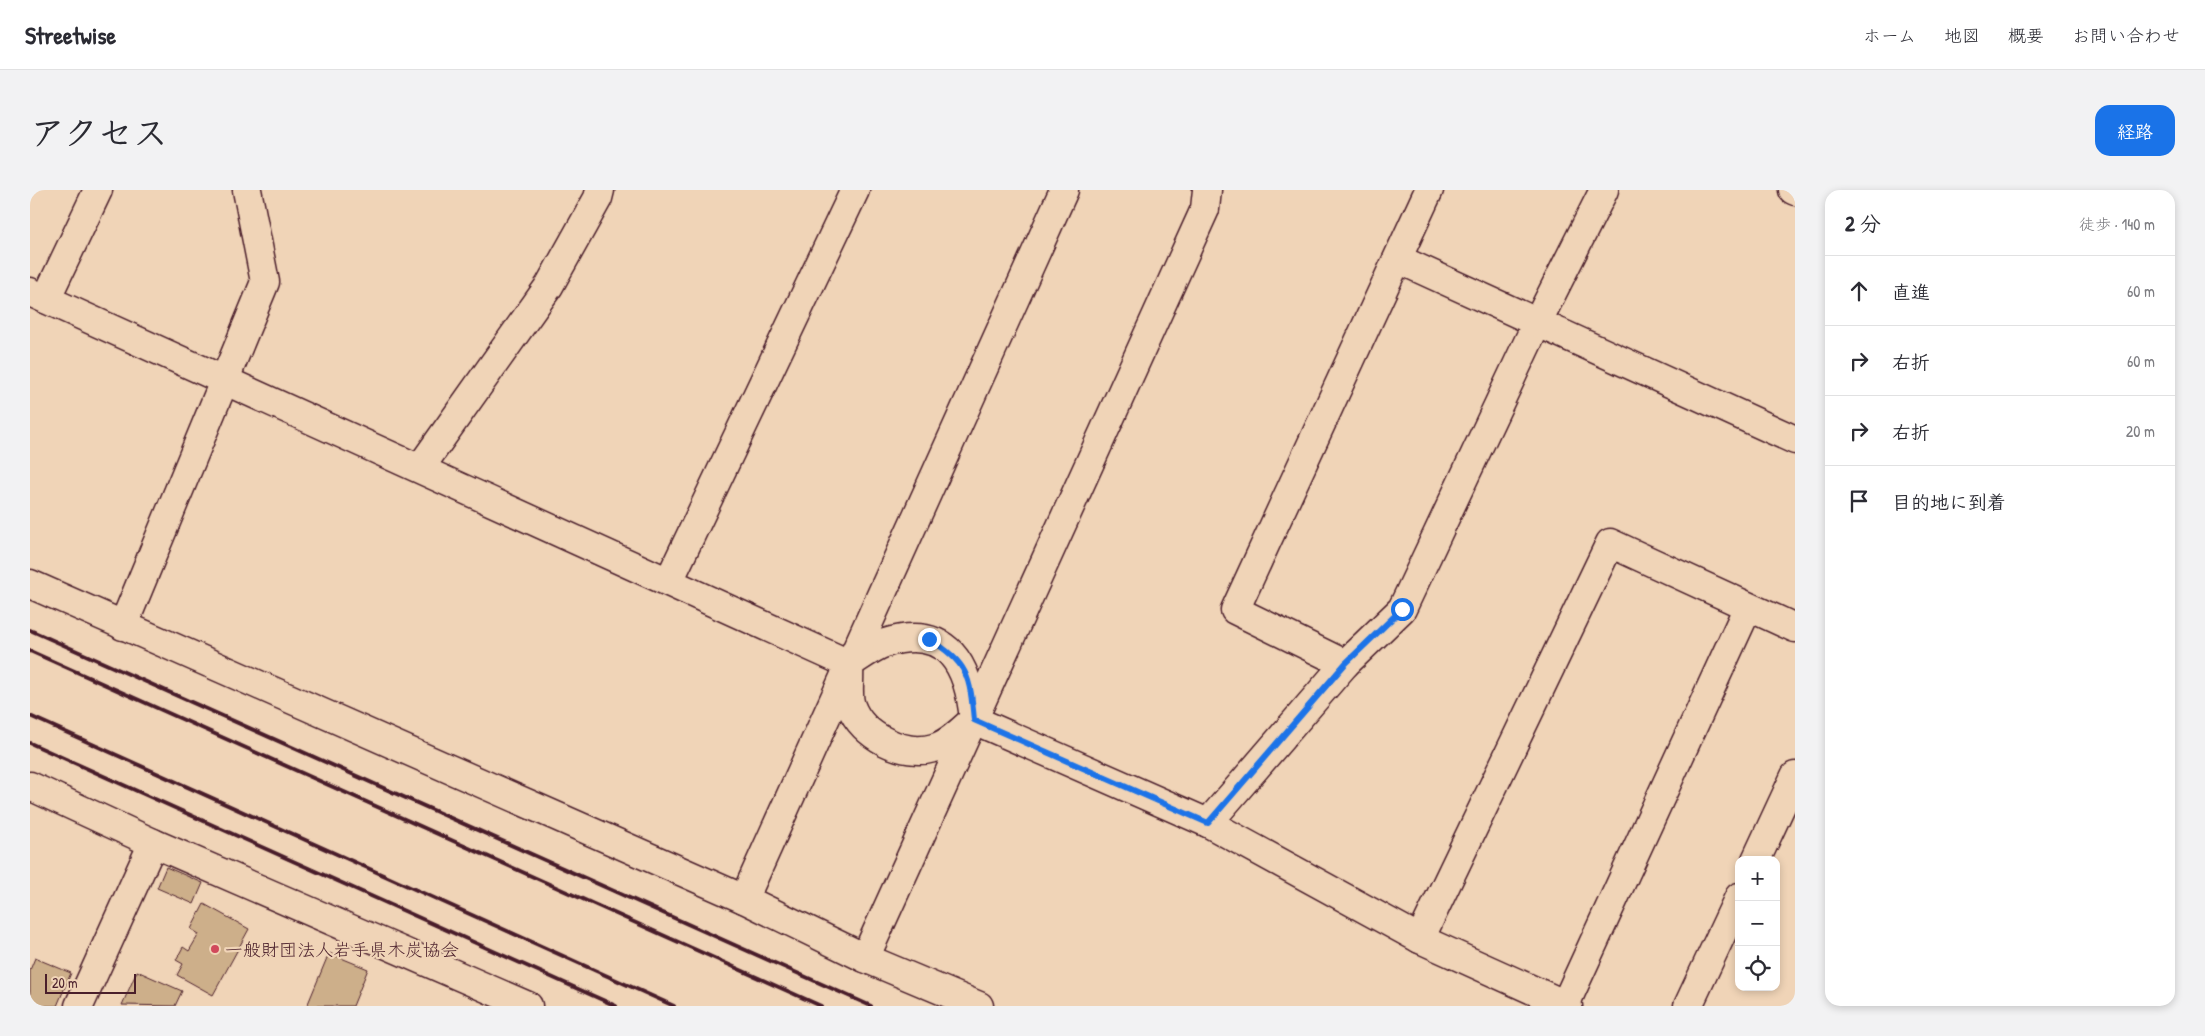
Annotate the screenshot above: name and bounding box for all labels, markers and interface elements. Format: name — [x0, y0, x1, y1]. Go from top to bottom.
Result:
text: Streetwise — [25, 19, 116, 51]
text: ホーム — [1863, 23, 1916, 48]
text: 地図 — [1944, 23, 1980, 48]
text: 概要 — [2008, 23, 2044, 48]
text: お問い合わせ — [2072, 23, 2180, 48]
button: 経路 — [2095, 105, 2175, 156]
text: アクセス — [30, 109, 168, 156]
text: 2 分 — [1845, 209, 1881, 238]
text: 徒歩 · 140 m — [2079, 213, 2155, 235]
icon: ahead — [1845, 277, 1873, 305]
text: 直進 — [1892, 279, 1930, 305]
text: 60 m — [2127, 280, 2155, 302]
icon: right — [1845, 347, 1873, 375]
text: 右折 — [1892, 349, 1930, 375]
text: 60 m — [2127, 350, 2155, 372]
icon: right — [1845, 417, 1873, 445]
text: 右折 — [1892, 419, 1930, 445]
text: 20 m — [2126, 420, 2155, 442]
icon: arrive — [1845, 487, 1873, 515]
text: 目的地に到着 — [1892, 489, 2006, 515]
route start — [1391, 598, 1414, 621]
route end — [918, 628, 941, 651]
map controls — [1735, 856, 1780, 991]
button: + — [1735, 856, 1780, 901]
button: − — [1735, 901, 1780, 946]
place label: 一般財団法人岩手県木炭協会 — [225, 937, 459, 962]
marker: 一般財団法人岩手県木炭協会 — [209, 943, 221, 955]
button: locate — [1735, 946, 1780, 991]
scale bar — [45, 971, 136, 994]
text: 20 m — [52, 973, 78, 992]

